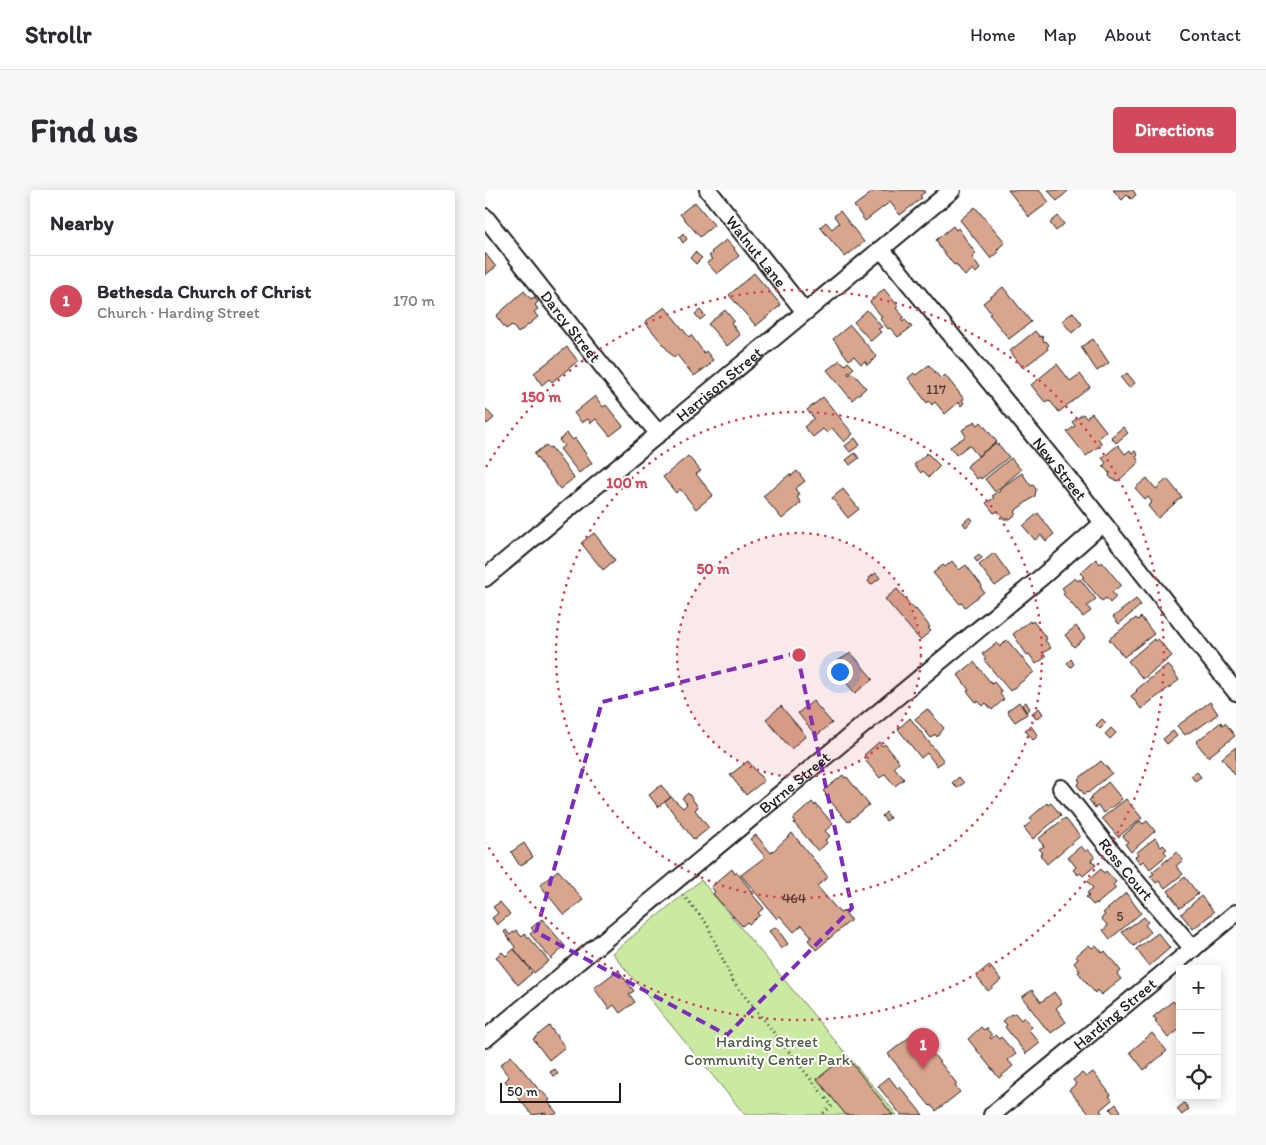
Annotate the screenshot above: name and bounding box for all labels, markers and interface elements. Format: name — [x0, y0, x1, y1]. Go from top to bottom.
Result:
text: Strollr — [25, 20, 91, 49]
text: Home — [970, 24, 1016, 46]
text: Map — [1044, 24, 1077, 46]
text: About — [1105, 24, 1151, 46]
text: Contact — [1179, 24, 1241, 46]
button: Directions — [1113, 107, 1236, 153]
text: Find us — [30, 109, 138, 151]
text: Nearby — [50, 210, 114, 235]
street label: Walnut Lane — [722, 211, 791, 291]
text: Bethesda Church of Christ — [97, 280, 312, 303]
street label: Darcy Street — [537, 286, 605, 366]
text: 1 — [62, 291, 70, 310]
text: 170 m — [393, 291, 435, 310]
text: Church · Harding Street — [97, 303, 260, 322]
street label: Harrison Street — [672, 342, 766, 425]
house number: 117 — [926, 381, 946, 398]
text: 150 m — [521, 388, 561, 406]
street label: New Street — [1029, 433, 1091, 504]
text: 100 m — [606, 474, 648, 492]
text: 50 m — [696, 560, 730, 578]
centre of rings — [790, 646, 808, 664]
your location — [827, 659, 853, 685]
street label: Byrne Street — [755, 747, 834, 817]
street label: Ross Court — [1095, 834, 1157, 904]
house number: 464 — [782, 890, 807, 907]
house number: 5 — [1116, 908, 1124, 925]
map controls — [1176, 965, 1221, 1100]
button: + — [1176, 965, 1221, 1010]
street label: Harding Street — [1069, 974, 1160, 1053]
button: − — [1176, 1010, 1221, 1055]
pin: 1 — [907, 1028, 939, 1069]
park label: Harding Street Community Center Park — [684, 1032, 851, 1069]
button: locate — [1176, 1055, 1221, 1100]
scale bar — [500, 1080, 621, 1103]
text: 50 m — [507, 1083, 538, 1100]

